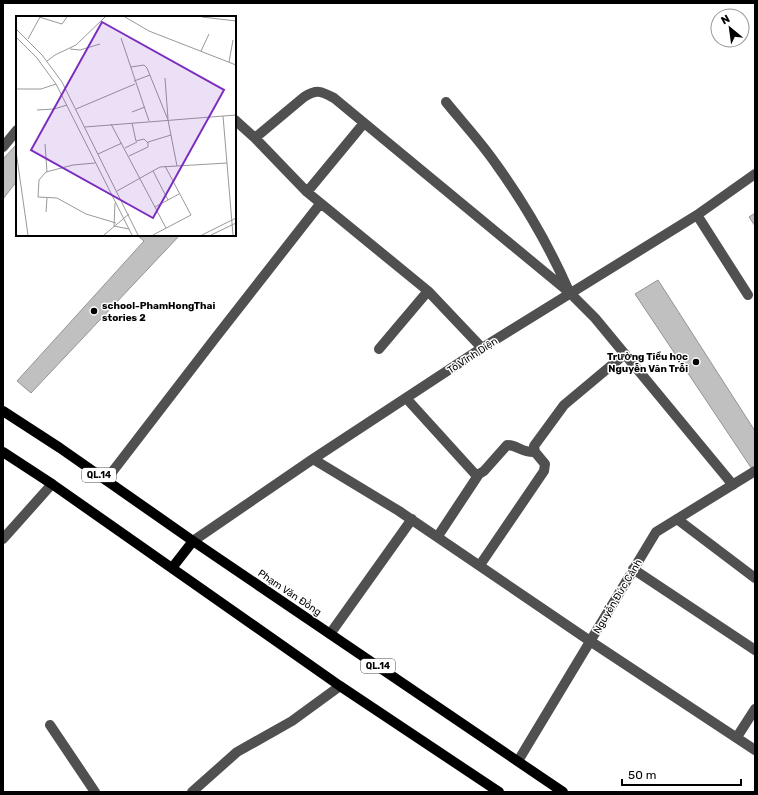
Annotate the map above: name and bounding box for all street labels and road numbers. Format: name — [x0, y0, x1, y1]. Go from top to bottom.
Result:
street label: Tô Vĩnh Diện — [445, 335, 500, 376]
road number: QL.14 — [82, 468, 116, 482]
street label: Nguyễn Đức Cảnh — [591, 557, 645, 636]
street label: Phạm Văn Đồng — [255, 566, 324, 618]
road number: QL.14 — [361, 659, 395, 673]

